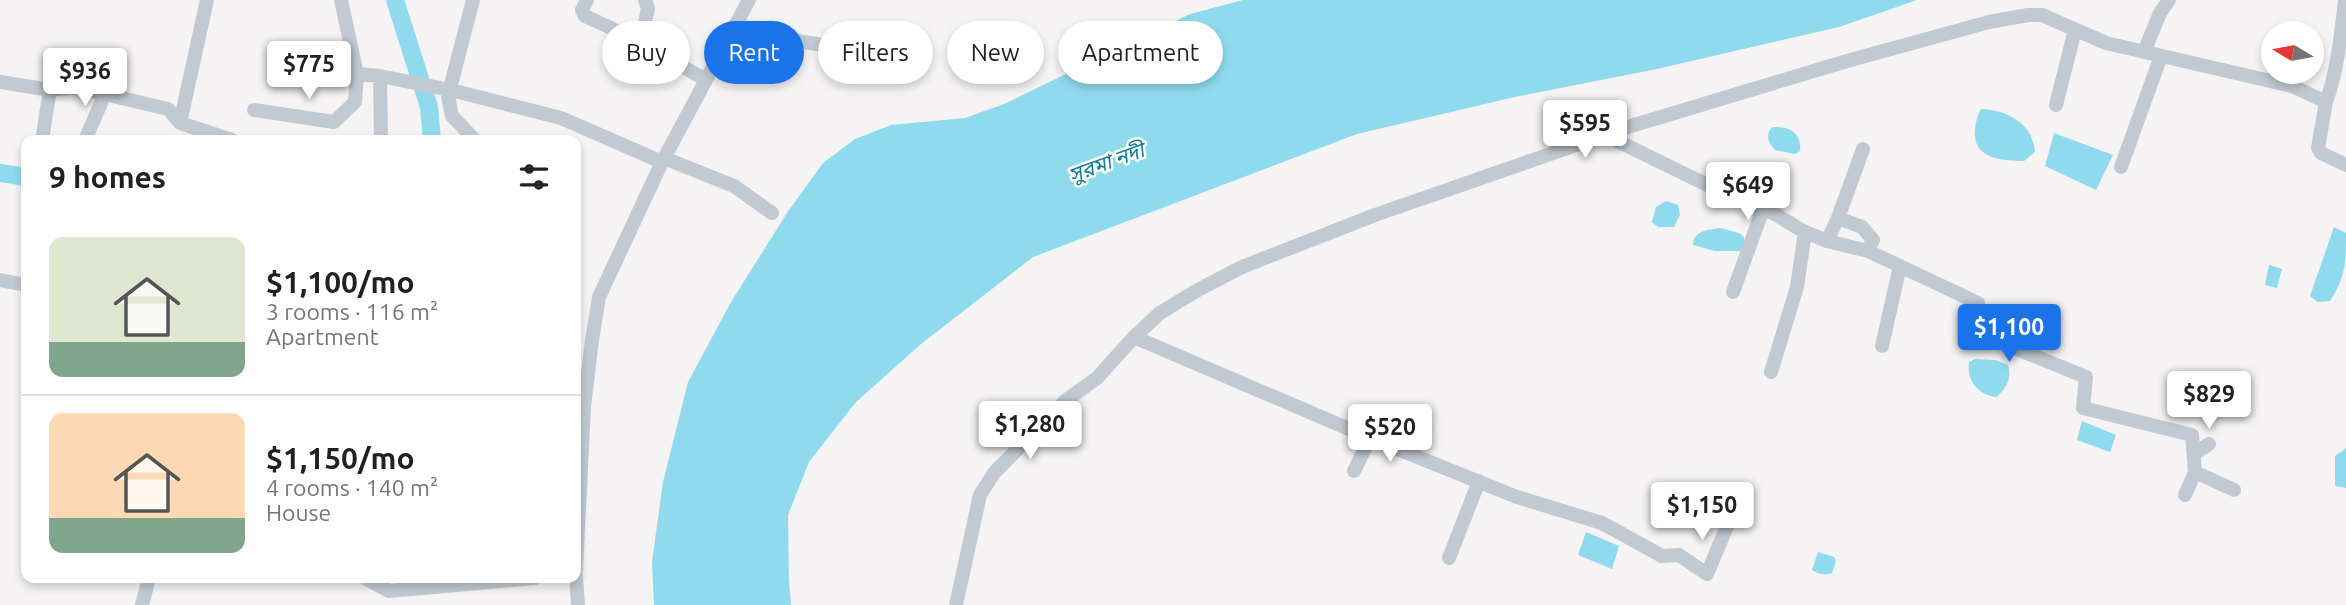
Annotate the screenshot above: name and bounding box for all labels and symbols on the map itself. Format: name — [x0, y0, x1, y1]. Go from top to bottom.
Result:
north arrow — [2261, 21, 2324, 84]
pin: $775 — [268, 42, 350, 101]
pin: $936 — [44, 48, 126, 108]
pin: $595 — [1544, 100, 1626, 160]
water label: সুরমা নদী — [1065, 136, 1152, 188]
pin: $649 — [1707, 162, 1789, 222]
pin: $1,100 — [1952, 304, 2066, 364]
pin: $829 — [2168, 372, 2250, 431]
pin: $1,280 — [973, 402, 1087, 461]
pin: $520 — [1349, 405, 1431, 464]
pin: $1,150 — [1645, 482, 1759, 542]

